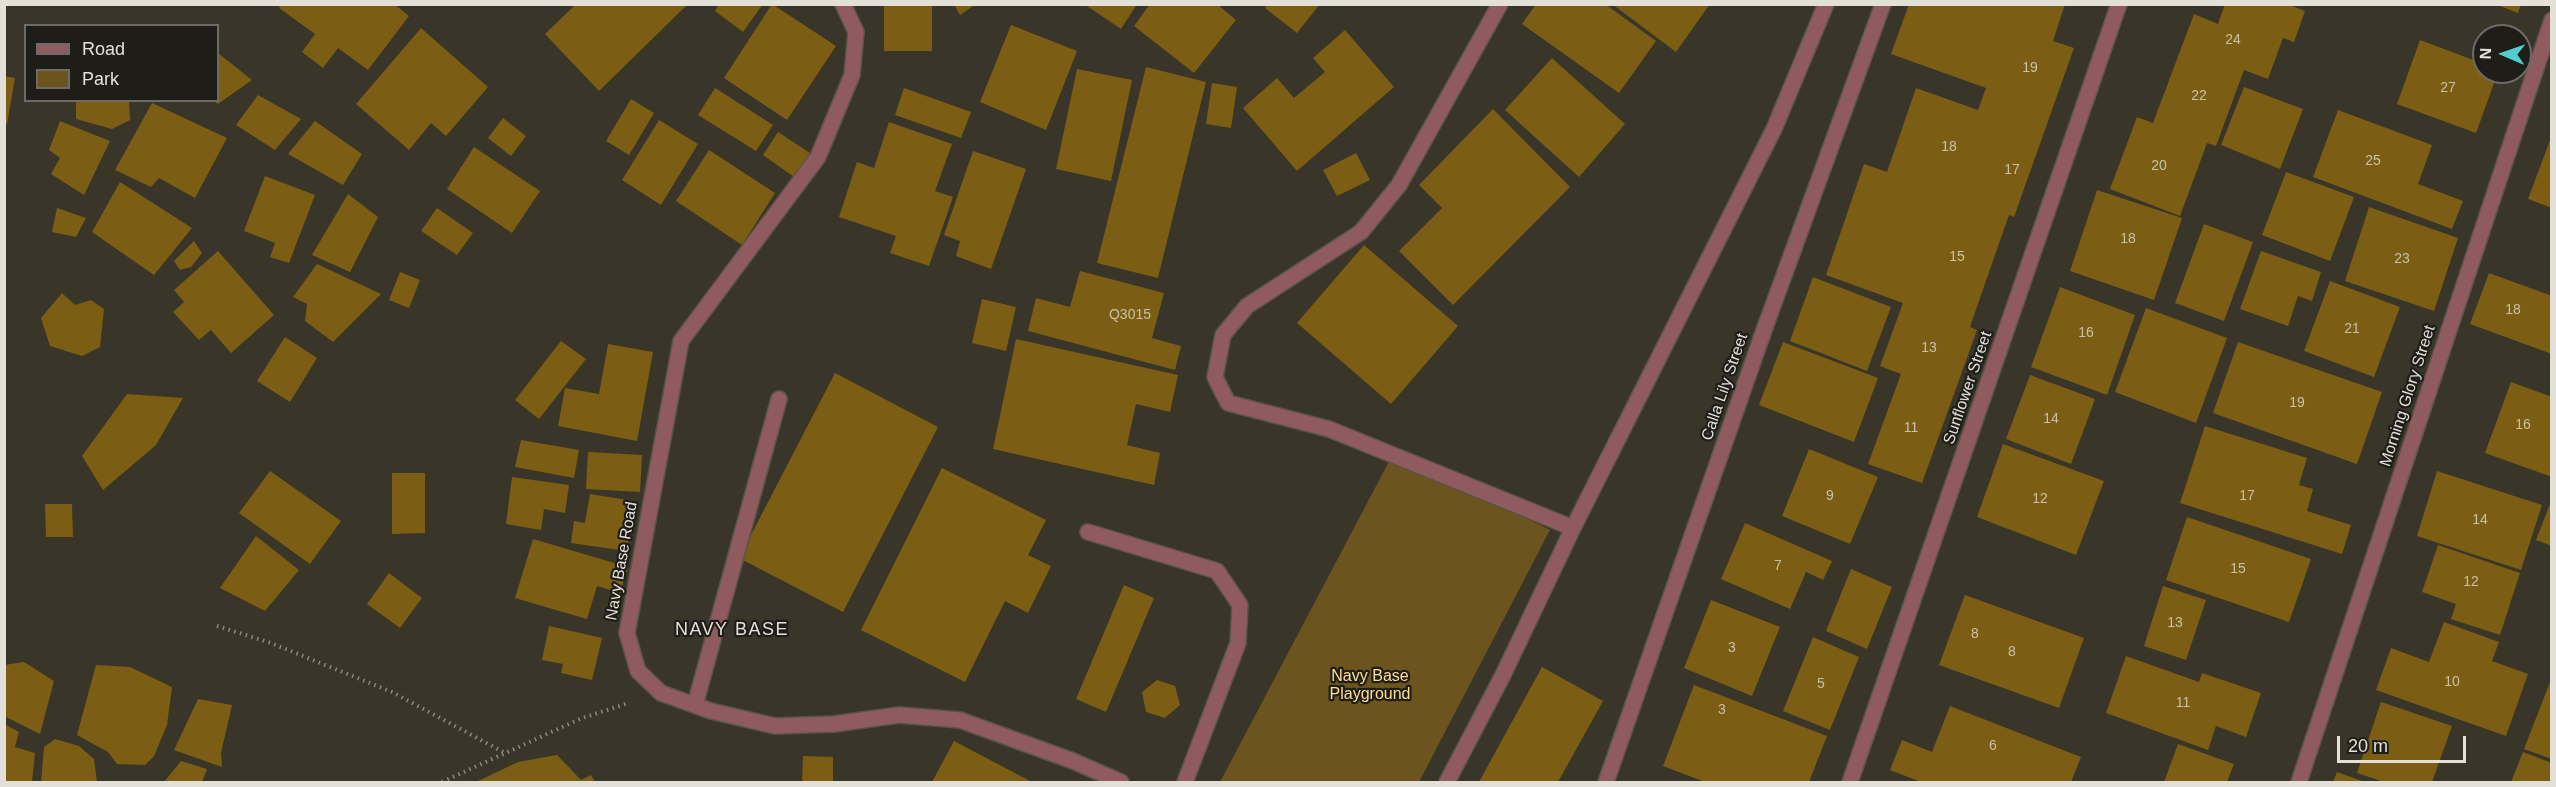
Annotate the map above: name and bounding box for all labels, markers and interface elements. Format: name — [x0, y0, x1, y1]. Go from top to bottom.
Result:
legend — [24, 24, 219, 102]
north arrow — [2472, 24, 2532, 84]
house number: 24 — [2225, 32, 2241, 48]
text: Road — [82, 39, 125, 59]
text: N — [2477, 47, 2494, 59]
house number: 19 — [2022, 60, 2038, 76]
text: Park — [82, 69, 119, 89]
house number: 27 — [2440, 80, 2456, 96]
house number: 22 — [2191, 88, 2207, 104]
house number: 18 — [1941, 139, 1957, 155]
house number: 25 — [2365, 153, 2381, 169]
house number: 20 — [2151, 158, 2167, 174]
house number: 17 — [2004, 162, 2020, 178]
house number: 18 — [2120, 231, 2136, 247]
house number: 15 — [1949, 249, 1965, 265]
house number: 23 — [2394, 251, 2410, 267]
house number: 18 — [2505, 302, 2521, 318]
house number: Q3015 — [1109, 307, 1151, 323]
house number: 21 — [2344, 321, 2360, 337]
street label: Morning Glory Street — [2376, 323, 2440, 469]
house number: 16 — [2078, 325, 2094, 341]
street label: Sunflower Street — [1940, 329, 1996, 447]
street label: Calla Lily Street — [1698, 331, 1752, 443]
house number: 13 — [1921, 340, 1937, 356]
house number: 19 — [2289, 395, 2305, 411]
house number: 14 — [2043, 411, 2059, 427]
house number: 16 — [2515, 417, 2531, 433]
house number: 11 — [1904, 420, 1918, 436]
house number: 9 — [1826, 488, 1834, 504]
house number: 17 — [2239, 488, 2255, 504]
house number: 12 — [2032, 491, 2048, 507]
street label: Navy Base Road — [602, 500, 642, 622]
house number: 14 — [2472, 512, 2488, 528]
house number: 7 — [1774, 558, 1782, 574]
house number: 15 — [2230, 561, 2246, 577]
house number: 12 — [2463, 574, 2479, 590]
house number: 13 — [2167, 615, 2183, 631]
district label: NAVY BASE — [675, 619, 789, 641]
house number: 8 — [1971, 626, 1979, 642]
house number: 3 — [1728, 640, 1736, 656]
house number: 8 — [2008, 644, 2016, 660]
park label: Navy Base Playground — [1330, 667, 1410, 705]
house number: 10 — [2444, 674, 2460, 690]
house number: 5 — [1817, 676, 1825, 692]
house number: 11 — [2176, 695, 2190, 711]
house number: 3 — [1718, 702, 1726, 718]
scale bar — [2340, 724, 2469, 762]
text: 20 m — [2348, 736, 2388, 756]
house number: 6 — [1989, 738, 1997, 754]

